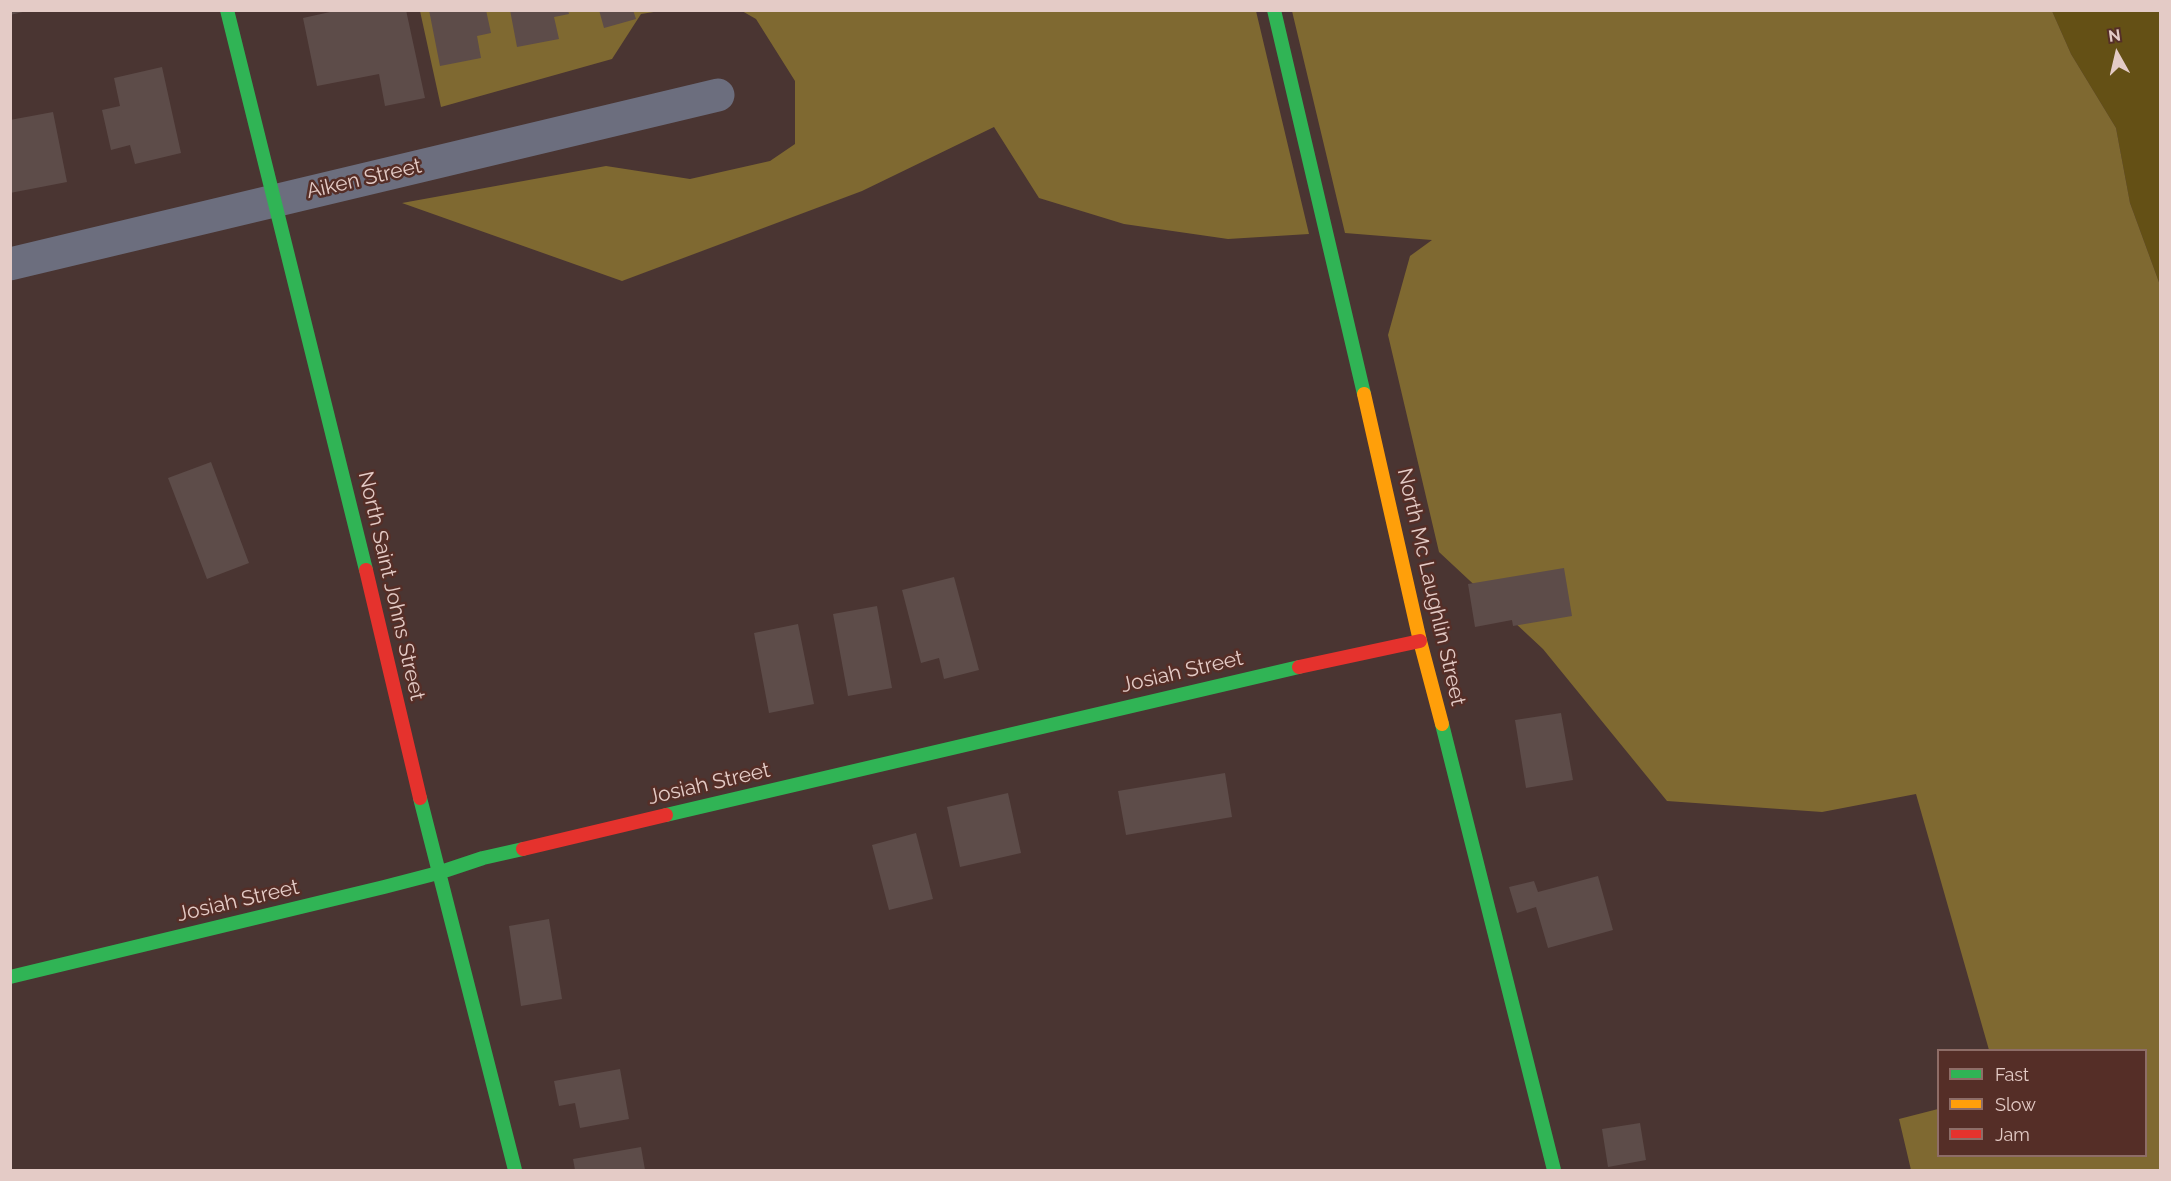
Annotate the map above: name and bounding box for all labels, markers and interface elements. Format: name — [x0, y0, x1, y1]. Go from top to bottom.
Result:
north arrow — [2087, 24, 2147, 84]
text: N — [2107, 25, 2122, 46]
street label: Aiken Street — [304, 154, 424, 204]
street label: North Mc Laughlin Street — [1391, 466, 1471, 708]
street label: North Saint Johns Street — [352, 469, 430, 703]
street label: Josiah Street — [1119, 646, 1245, 698]
street label: Josiah Street — [646, 758, 772, 810]
street label: Josiah Street — [175, 875, 301, 927]
legend — [1937, 1049, 2147, 1157]
text: Fast — [1995, 1064, 2029, 1085]
text: Slow — [1995, 1094, 2036, 1115]
text: Jam — [1995, 1124, 2030, 1145]

